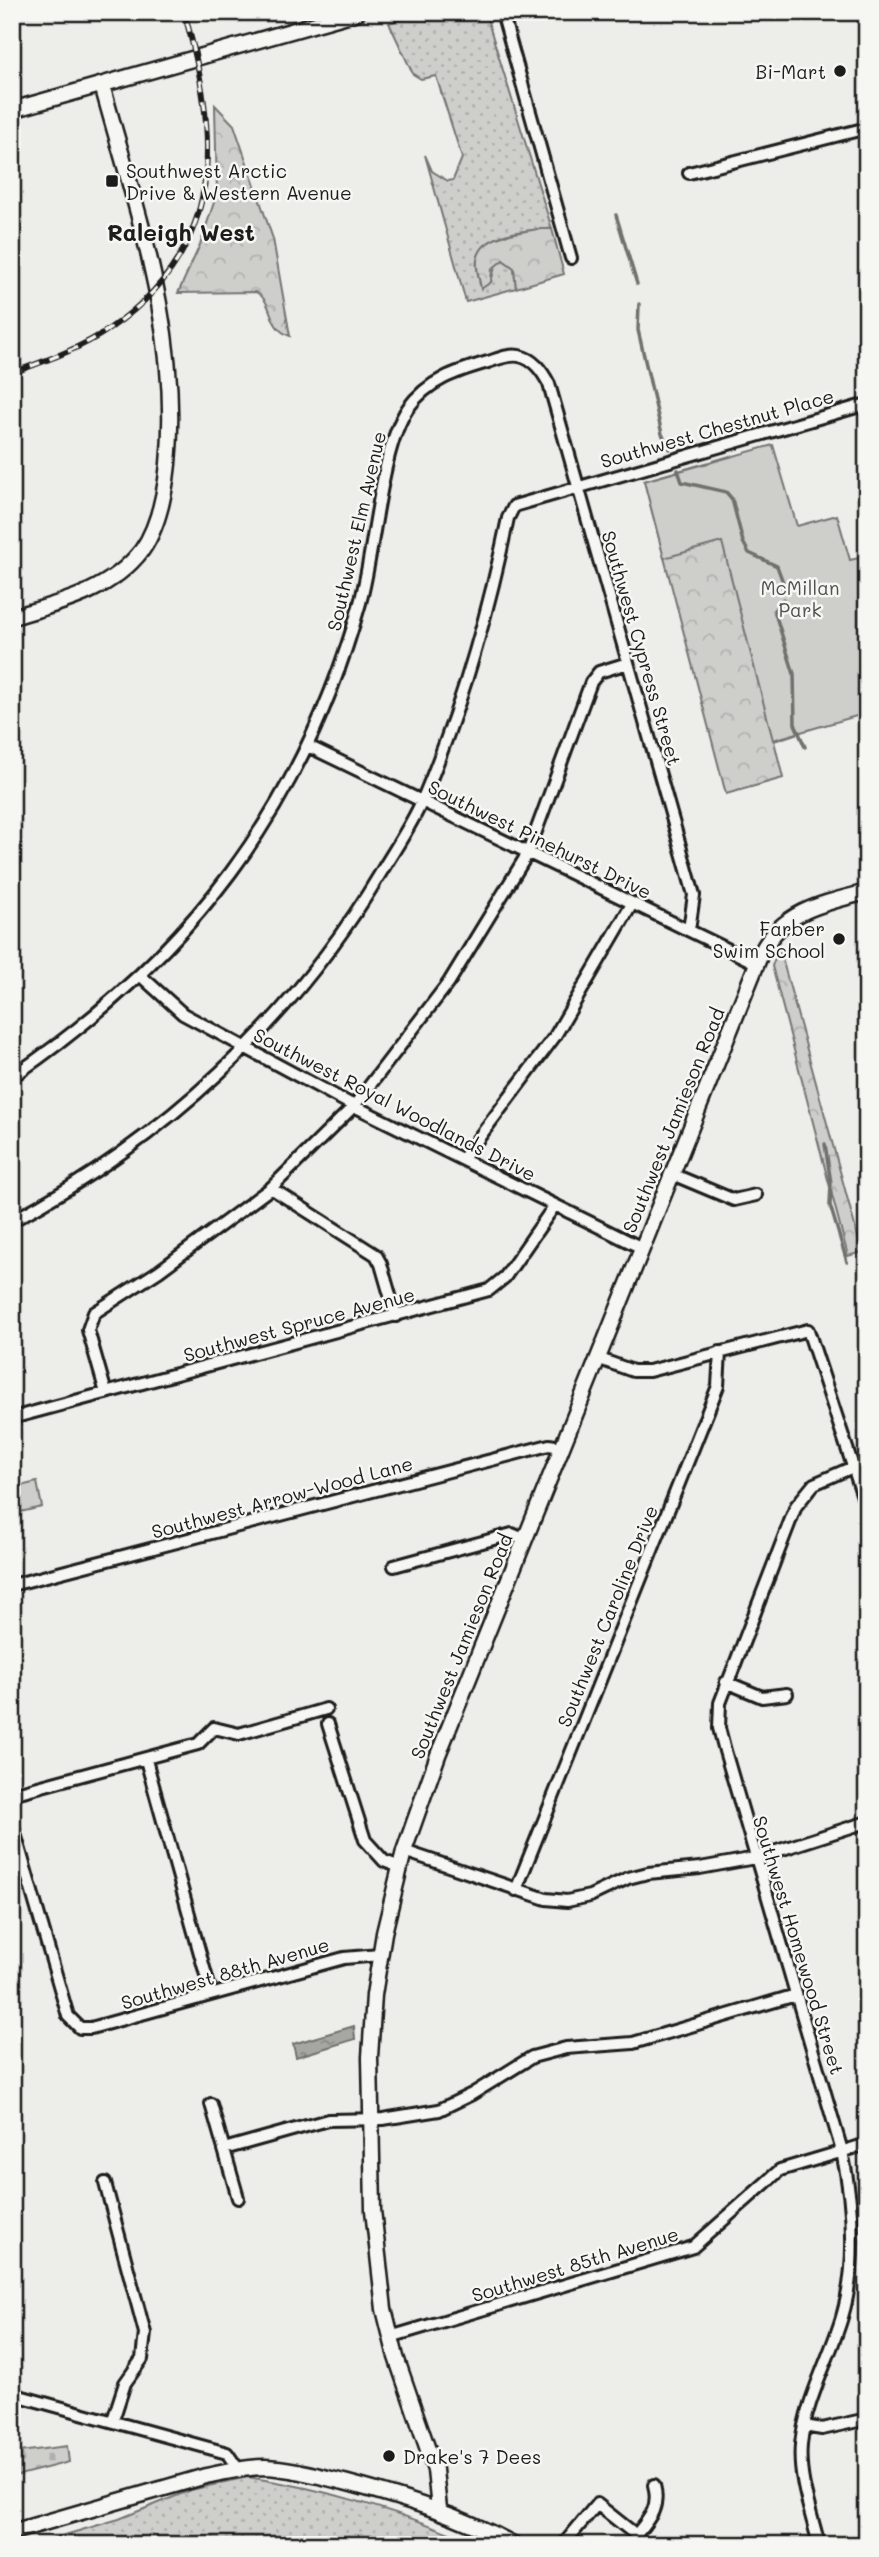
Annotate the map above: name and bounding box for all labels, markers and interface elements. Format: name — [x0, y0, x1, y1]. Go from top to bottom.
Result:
place label: Bi-Mart — [755, 59, 826, 84]
marker: Bi-Mart — [832, 63, 848, 79]
place label: Southwest Arctic Drive & Western Avenue — [126, 158, 352, 205]
marker: Southwest Arctic Drive & Western Avenue — [104, 173, 120, 189]
district label: Raleigh West — [107, 217, 255, 247]
street label: Southwest Chestnut Place — [597, 383, 837, 473]
street label: Southwest Elm Avenue — [321, 429, 391, 633]
street label: Southwest Cypress Street — [596, 528, 688, 768]
park label: McMillan Park — [760, 575, 840, 622]
street label: Southwest Pinehurst Drive — [424, 774, 656, 904]
place label: Farber Swim School — [713, 916, 825, 963]
marker: Farber Swim School — [831, 931, 847, 947]
street label: Southwest Jamieson Road — [616, 1004, 730, 1236]
street label: Southwest Royal Woodlands Drive — [250, 1022, 540, 1186]
street label: Southwest Spruce Avenue — [180, 1281, 418, 1367]
street label: Southwest Arrow-Wood Lane — [149, 1450, 415, 1544]
street label: Southwest Caroline Drive — [551, 1501, 663, 1731]
street label: Southwest Jamieson Road — [404, 1530, 518, 1762]
street label: Southwest Homewood Street — [748, 1813, 850, 2077]
street label: Southwest 88th Avenue — [118, 1931, 332, 2015]
street label: Southwest 85th Avenue — [468, 2221, 682, 2307]
place label: Drake's 7 Dees — [403, 2444, 541, 2469]
marker: Drake's 7 Dees — [381, 2448, 397, 2464]

